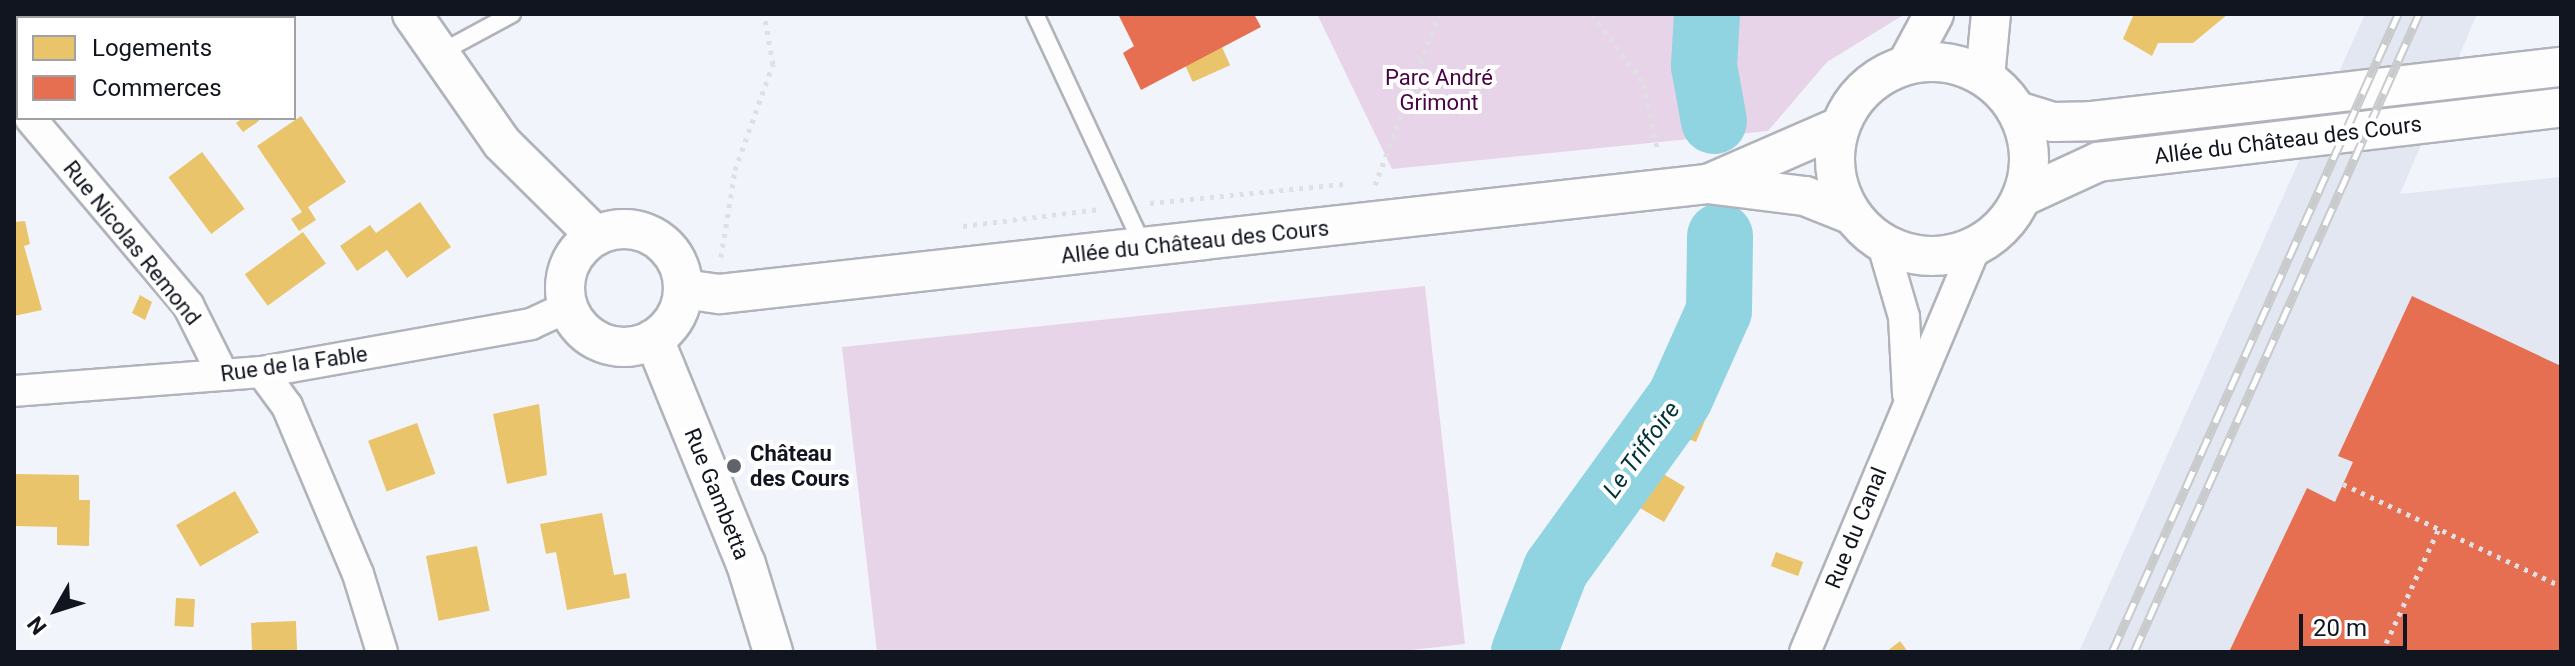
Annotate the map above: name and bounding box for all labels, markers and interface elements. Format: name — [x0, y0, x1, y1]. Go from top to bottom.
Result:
legend — [16, 16, 296, 120]
text: Logements — [92, 34, 212, 62]
park label: Parc André Grimont — [1385, 64, 1493, 116]
text: Commerces — [92, 74, 222, 102]
street label: Allée du Château des Cours — [2153, 110, 2423, 170]
street label: Rue Nicolas Remond — [58, 156, 206, 330]
street label: Allée du Château des Cours — [1060, 215, 1330, 269]
street label: Rue de la Fable — [219, 341, 369, 387]
water label: Le Triffoire — [1597, 396, 1687, 504]
street label: Rue Gambetta — [679, 424, 755, 564]
place label: Château des Cours — [750, 440, 850, 492]
marker: Château des Cours — [725, 457, 743, 475]
street label: Rue du Canal — [1820, 463, 1892, 593]
north arrow — [16, 570, 96, 650]
scale bar — [2303, 598, 2411, 648]
text: N — [22, 612, 52, 639]
text: 20 m — [2313, 614, 2367, 642]

